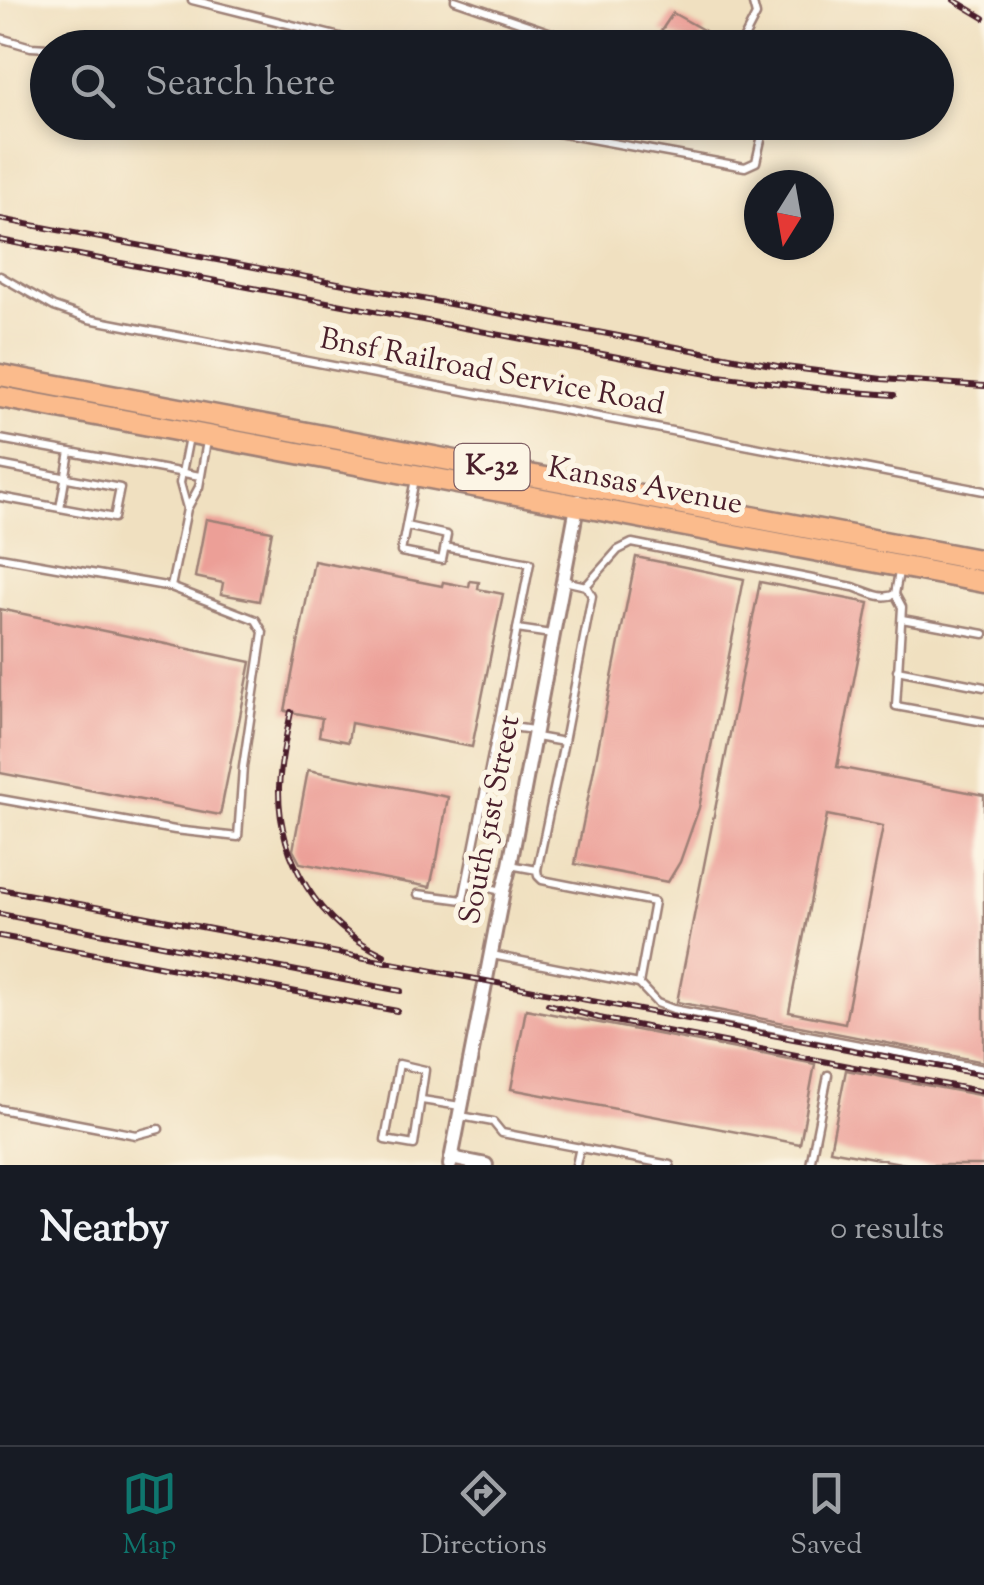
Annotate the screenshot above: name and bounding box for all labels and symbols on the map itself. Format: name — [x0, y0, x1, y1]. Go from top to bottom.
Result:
north arrow — [744, 170, 834, 260]
street label: Bnsf Railroad Service Road — [316, 318, 668, 428]
road number: K-32 — [454, 444, 530, 490]
street label: Kansas Avenue — [544, 447, 746, 527]
street label: South 51st Street — [450, 712, 532, 928]

